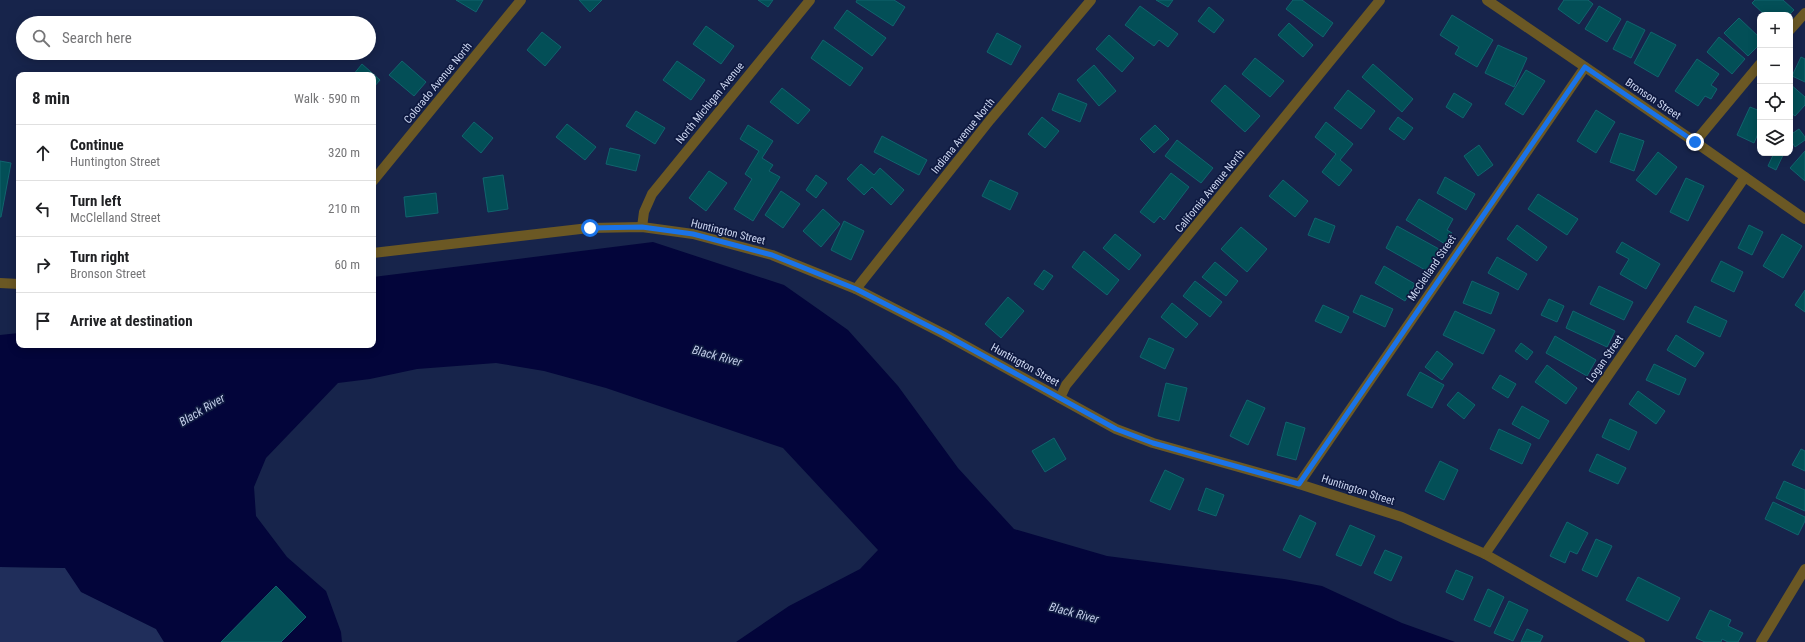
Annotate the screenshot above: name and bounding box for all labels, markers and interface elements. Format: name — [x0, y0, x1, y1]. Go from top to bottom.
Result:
map controls — [1757, 12, 1793, 156]
button: + — [1757, 12, 1793, 48]
search box — [16, 16, 376, 60]
icon: search — [30, 27, 52, 49]
text: Search here — [62, 29, 132, 47]
street label: Colorado Avenue North — [401, 40, 475, 126]
button: − — [1757, 48, 1793, 84]
street label: North Michigan Avenue — [673, 60, 747, 146]
street label: Bronson Street — [1623, 76, 1683, 122]
button: locate — [1757, 84, 1793, 120]
text: 8 min — [32, 88, 70, 108]
text: Walk · 590 m — [294, 91, 360, 106]
street label: Indiana Avenue North — [929, 96, 997, 176]
button: layers — [1757, 120, 1793, 156]
route end — [1686, 133, 1704, 151]
text: Continue — [70, 136, 124, 154]
icon: ahead — [32, 142, 54, 164]
text: 320 m — [328, 145, 360, 160]
street label: California Avenue North — [1172, 147, 1248, 235]
text: Huntington Street — [70, 154, 160, 169]
text: Turn left — [70, 192, 121, 210]
icon: left — [32, 198, 54, 220]
text: 210 m — [328, 201, 360, 216]
text: McClelland Street — [70, 210, 161, 225]
street label: Huntington Street — [689, 216, 767, 248]
route start — [581, 219, 599, 237]
street label: McClelland Street — [1405, 233, 1459, 303]
text: Turn right — [70, 248, 129, 266]
icon: right — [32, 254, 54, 276]
text: 60 m — [334, 257, 360, 272]
text: Bronson Street — [70, 266, 146, 281]
icon: arrive — [32, 310, 54, 332]
text: Arrive at destination — [70, 312, 193, 330]
street label: Logan Street — [1584, 333, 1626, 385]
street label: Huntington Street — [988, 341, 1062, 389]
water label: Black River — [691, 343, 744, 369]
water label: Black River — [177, 391, 228, 429]
street label: Huntington Street — [1320, 472, 1396, 508]
water label: Black River — [1048, 600, 1101, 626]

